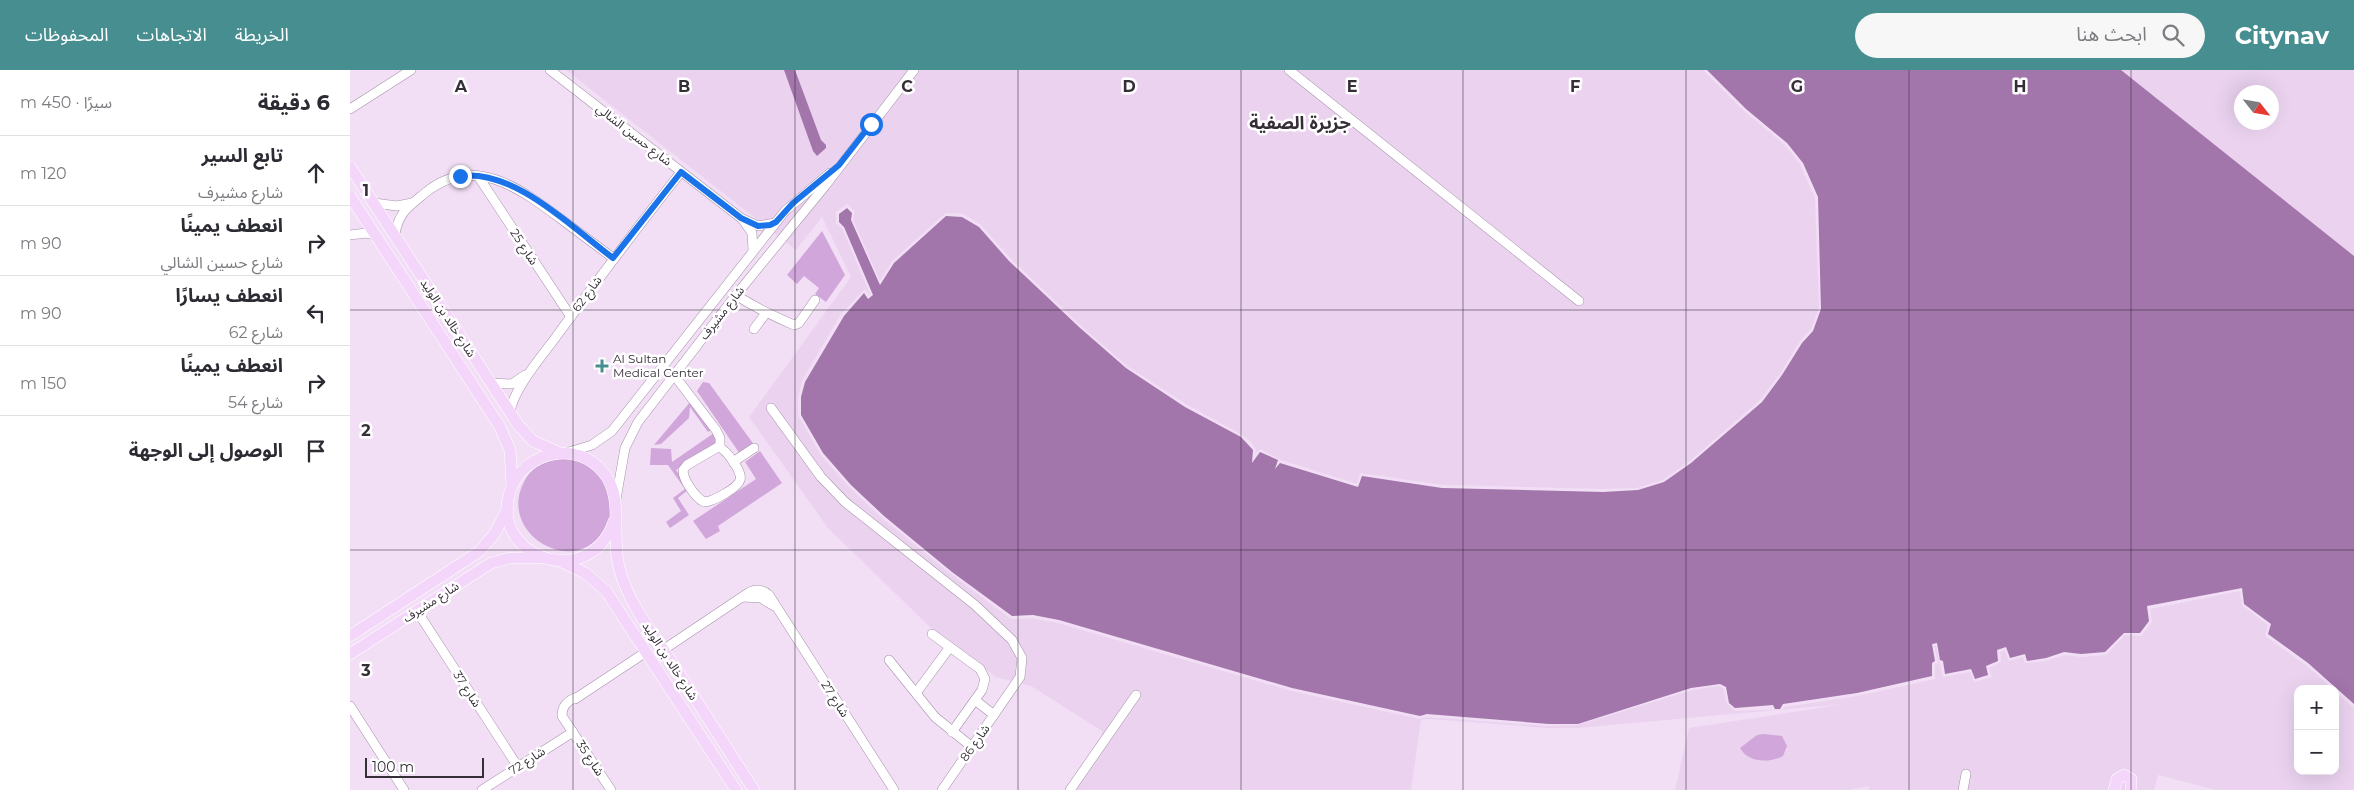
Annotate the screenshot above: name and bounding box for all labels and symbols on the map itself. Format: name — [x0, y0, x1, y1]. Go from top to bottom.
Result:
text: A — [454, 77, 468, 96]
text: B — [678, 77, 690, 96]
text: C — [901, 77, 913, 96]
text: D — [1122, 77, 1136, 96]
text: E — [1347, 77, 1357, 96]
text: F — [1570, 77, 1580, 96]
text: G — [1791, 77, 1803, 96]
text: H — [2014, 77, 2026, 96]
north arrow — [2234, 85, 2279, 130]
street label: شارع حسين الشالي — [592, 100, 675, 171]
district label: جزيرة الصفية — [1249, 112, 1351, 134]
route start — [860, 113, 883, 136]
route end — [449, 165, 472, 188]
text: 1 — [363, 181, 369, 200]
street label: شارع 25 — [506, 226, 542, 269]
street label: شارع 62 — [569, 273, 606, 316]
street label: شارع خالد بن الوليد — [416, 276, 479, 361]
street label: شارع مشيرف — [696, 283, 749, 344]
place label: Al Sultan Medical Center — [613, 351, 704, 380]
marker: Al Sultan Medical Center — [595, 359, 609, 373]
text: 2 — [361, 421, 371, 440]
street label: شارع مشيرف — [400, 578, 463, 627]
street label: شارع خالد بن الوليد — [638, 619, 701, 704]
text: 3 — [360, 661, 371, 680]
street label: شارع 37 — [448, 668, 485, 711]
street label: شارع 27 — [816, 678, 853, 721]
street label: شارع 86 — [957, 721, 994, 765]
street label: شارع 35 — [572, 737, 608, 780]
street label: شارع 72 — [506, 743, 549, 780]
scale bar — [365, 755, 484, 778]

